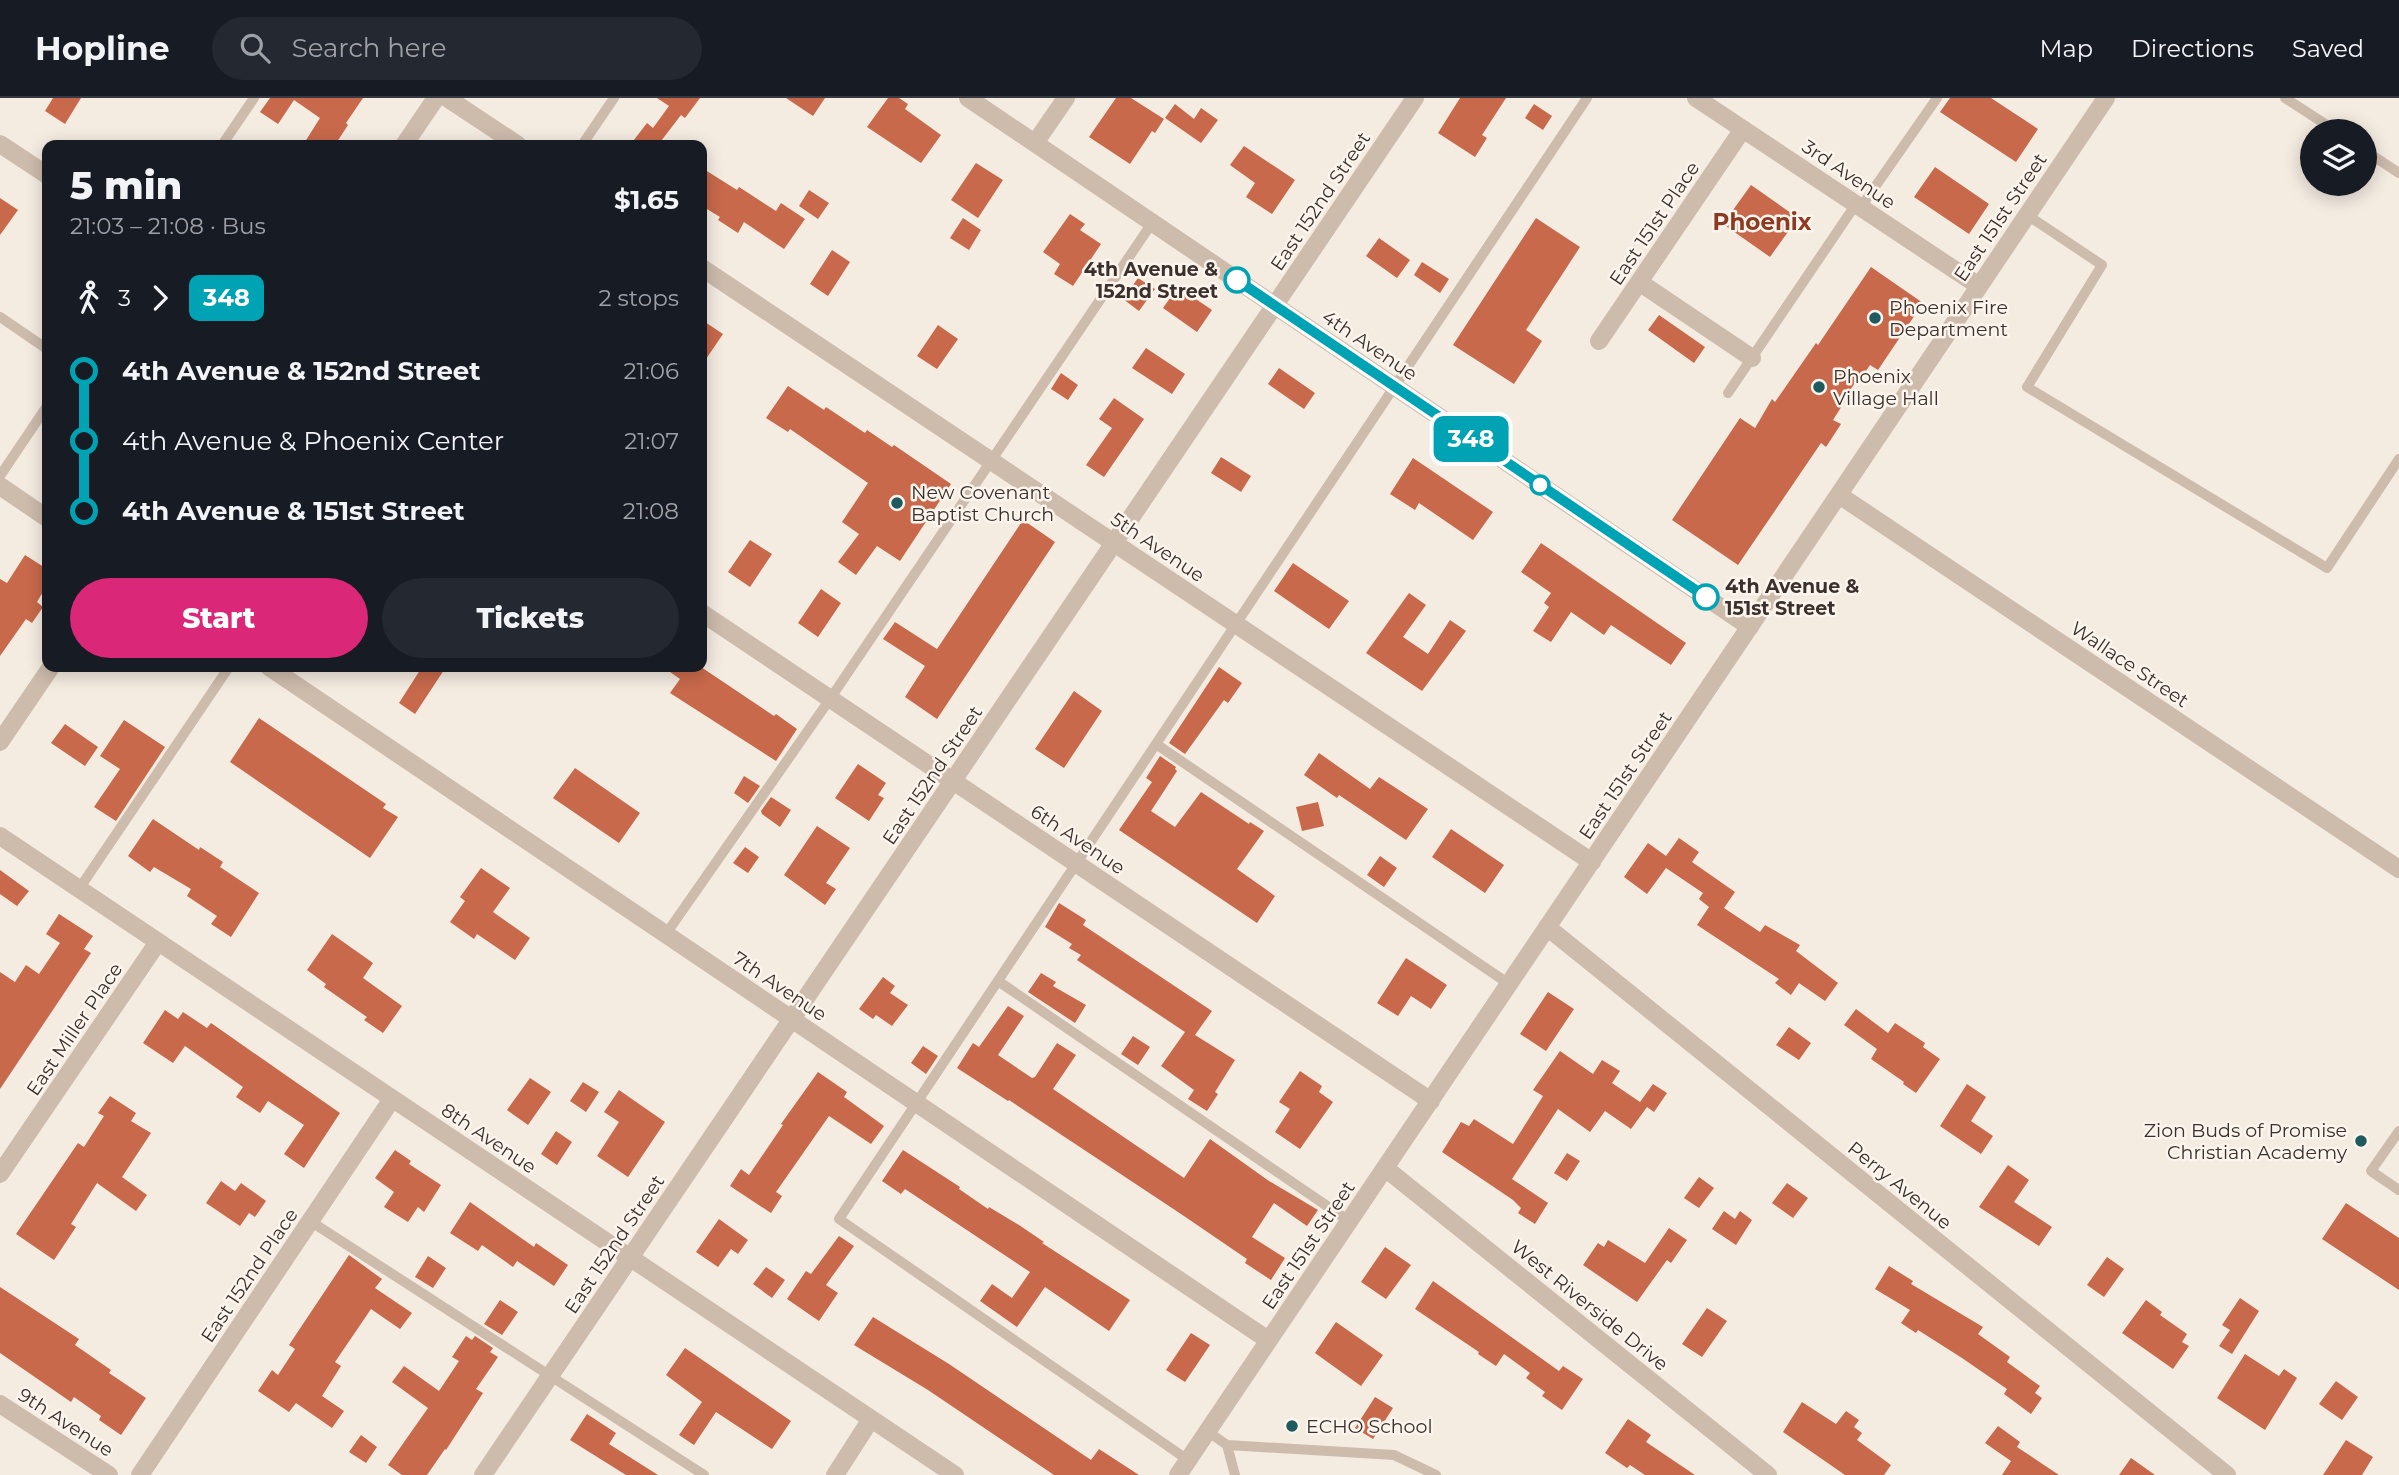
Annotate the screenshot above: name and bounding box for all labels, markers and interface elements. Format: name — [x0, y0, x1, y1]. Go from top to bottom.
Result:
search box — [212, 17, 702, 80]
text: Hopline — [35, 28, 170, 68]
icon: search — [236, 29, 274, 67]
text: Search here — [292, 32, 446, 64]
text: Map — [2040, 34, 2093, 63]
text: Directions — [2131, 34, 2254, 63]
text: Saved — [2292, 34, 2364, 63]
map controls — [2300, 119, 2377, 196]
button: layers — [2300, 119, 2377, 196]
street label: East 152nd Street — [1266, 127, 1375, 275]
street label: 3rd Avenue — [1798, 135, 1900, 214]
street label: East 151st Street — [1949, 149, 2052, 286]
street label: East 151st Place — [1605, 157, 1704, 289]
text: 5 min — [70, 162, 182, 209]
text: $1.65 — [614, 184, 679, 216]
district label: Phoenix — [1713, 208, 1812, 236]
text: 21:03 – 21:08 · Bus — [70, 212, 266, 240]
place label: 4th Avenue & 152nd Street — [1084, 258, 1218, 303]
marker: 4th Avenue & 152nd Street — [1224, 267, 1250, 293]
icon: walk — [70, 279, 108, 317]
icon: forward — [141, 279, 179, 317]
text: 348 — [203, 283, 250, 312]
text: 3 — [118, 284, 131, 312]
text: 2 stops — [599, 284, 679, 312]
place label: Phoenix Fire Department — [1889, 296, 2008, 341]
street label: 4th Avenue — [1318, 305, 1422, 386]
marker: Phoenix Fire Department — [1867, 310, 1883, 326]
text: 4th Avenue & 152nd Street — [122, 355, 481, 387]
text: 21:06 — [624, 357, 679, 385]
place label: Phoenix Village Hall — [1833, 365, 1939, 410]
marker: Phoenix Village Hall — [1811, 379, 1827, 395]
line badge: 348 — [1431, 416, 1511, 462]
text: 348 — [1448, 424, 1494, 453]
text: 4th Avenue & Phoenix Center — [122, 425, 504, 457]
text: 21:07 — [624, 427, 679, 455]
unlabelled marker — [1530, 475, 1550, 495]
place label: New Covenant Baptist Church — [911, 481, 1054, 526]
text: 4th Avenue & 151st Street — [122, 495, 465, 527]
marker: New Covenant Baptist Church — [889, 495, 905, 511]
text: 21:08 — [623, 497, 679, 525]
street label: 5th Avenue — [1107, 508, 1209, 587]
place label: 4th Avenue & 151st Street — [1725, 575, 1860, 620]
button: Start — [70, 578, 368, 658]
button: Tickets — [382, 578, 679, 658]
marker: 4th Avenue & 151st Street — [1693, 584, 1719, 610]
street label: Wallace Street — [2066, 617, 2193, 712]
street label: East 152nd Street — [878, 701, 987, 849]
street label: East 151st Street — [1574, 707, 1677, 844]
street label: 6th Avenue — [1026, 799, 1129, 879]
street label: 7th Avenue — [728, 947, 831, 1026]
street label: East Miller Place — [21, 958, 127, 1100]
street label: 8th Avenue — [437, 1098, 540, 1179]
place label: Zion Buds of Promise Christian Academy — [2144, 1119, 2348, 1164]
marker: Zion Buds of Promise Christian Academy — [2353, 1133, 2369, 1149]
street label: Perry Avenue — [1843, 1137, 1956, 1234]
street label: East 152nd Street — [560, 1170, 669, 1318]
street label: East 151st Street — [1257, 1177, 1360, 1314]
street label: East 152nd Place — [196, 1204, 303, 1347]
street label: West Riverside Drive — [1507, 1235, 1673, 1376]
street label: 9th Avenue — [14, 1383, 118, 1462]
place label: ECHO School — [1306, 1415, 1433, 1438]
marker: ECHO School — [1284, 1418, 1300, 1434]

